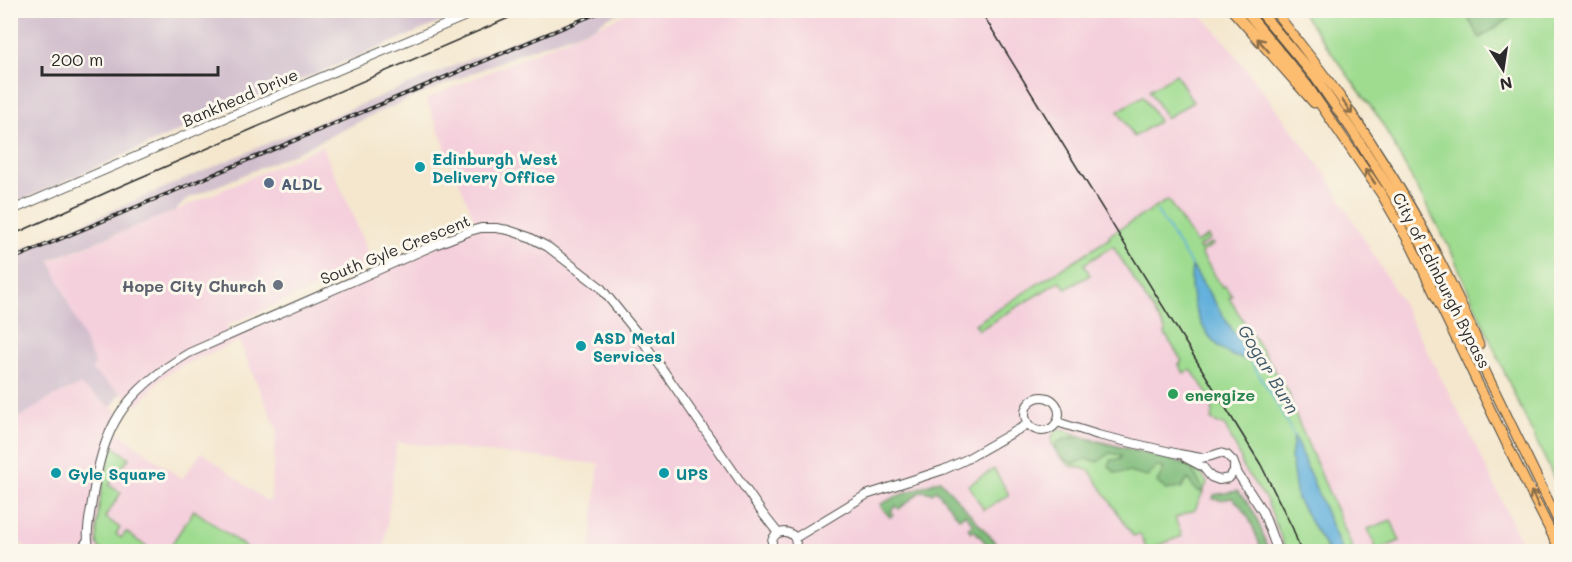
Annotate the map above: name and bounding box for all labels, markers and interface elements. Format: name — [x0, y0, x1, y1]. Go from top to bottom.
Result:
one-way arrow — [1256, 38, 1270, 53]
scale bar — [42, 39, 218, 77]
north arrow — [1473, 39, 1533, 99]
text: 200 m — [51, 47, 103, 71]
street label: Bankhead Drive — [179, 63, 301, 131]
text: N — [1498, 73, 1514, 96]
one-way arrow — [1341, 99, 1353, 115]
place label: Edinburgh West Delivery Office — [432, 148, 558, 187]
marker: Edinburgh West Delivery Office — [413, 160, 427, 174]
one-way arrow — [1364, 168, 1376, 185]
place label: ALDL — [281, 173, 322, 194]
marker: ALDL — [262, 176, 276, 190]
street label: City of Edinburgh Bypass — [1388, 188, 1496, 372]
street label: South Gyle Crescent — [317, 209, 473, 289]
place label: Hope City Church — [122, 275, 266, 296]
marker: Hope City Church — [271, 278, 285, 292]
water label: Gogar Burn — [1233, 320, 1305, 418]
place label: ASD Metal Services — [593, 327, 675, 366]
marker: ASD Metal Services — [574, 339, 588, 353]
place label: energize — [1185, 384, 1255, 405]
marker: energize — [1166, 387, 1180, 401]
place label: Gyle Square — [68, 463, 166, 484]
place label: UPS — [676, 463, 708, 484]
marker: Gyle Square — [49, 466, 63, 480]
marker: UPS — [657, 466, 671, 480]
one-way arrow — [1528, 491, 1540, 509]

